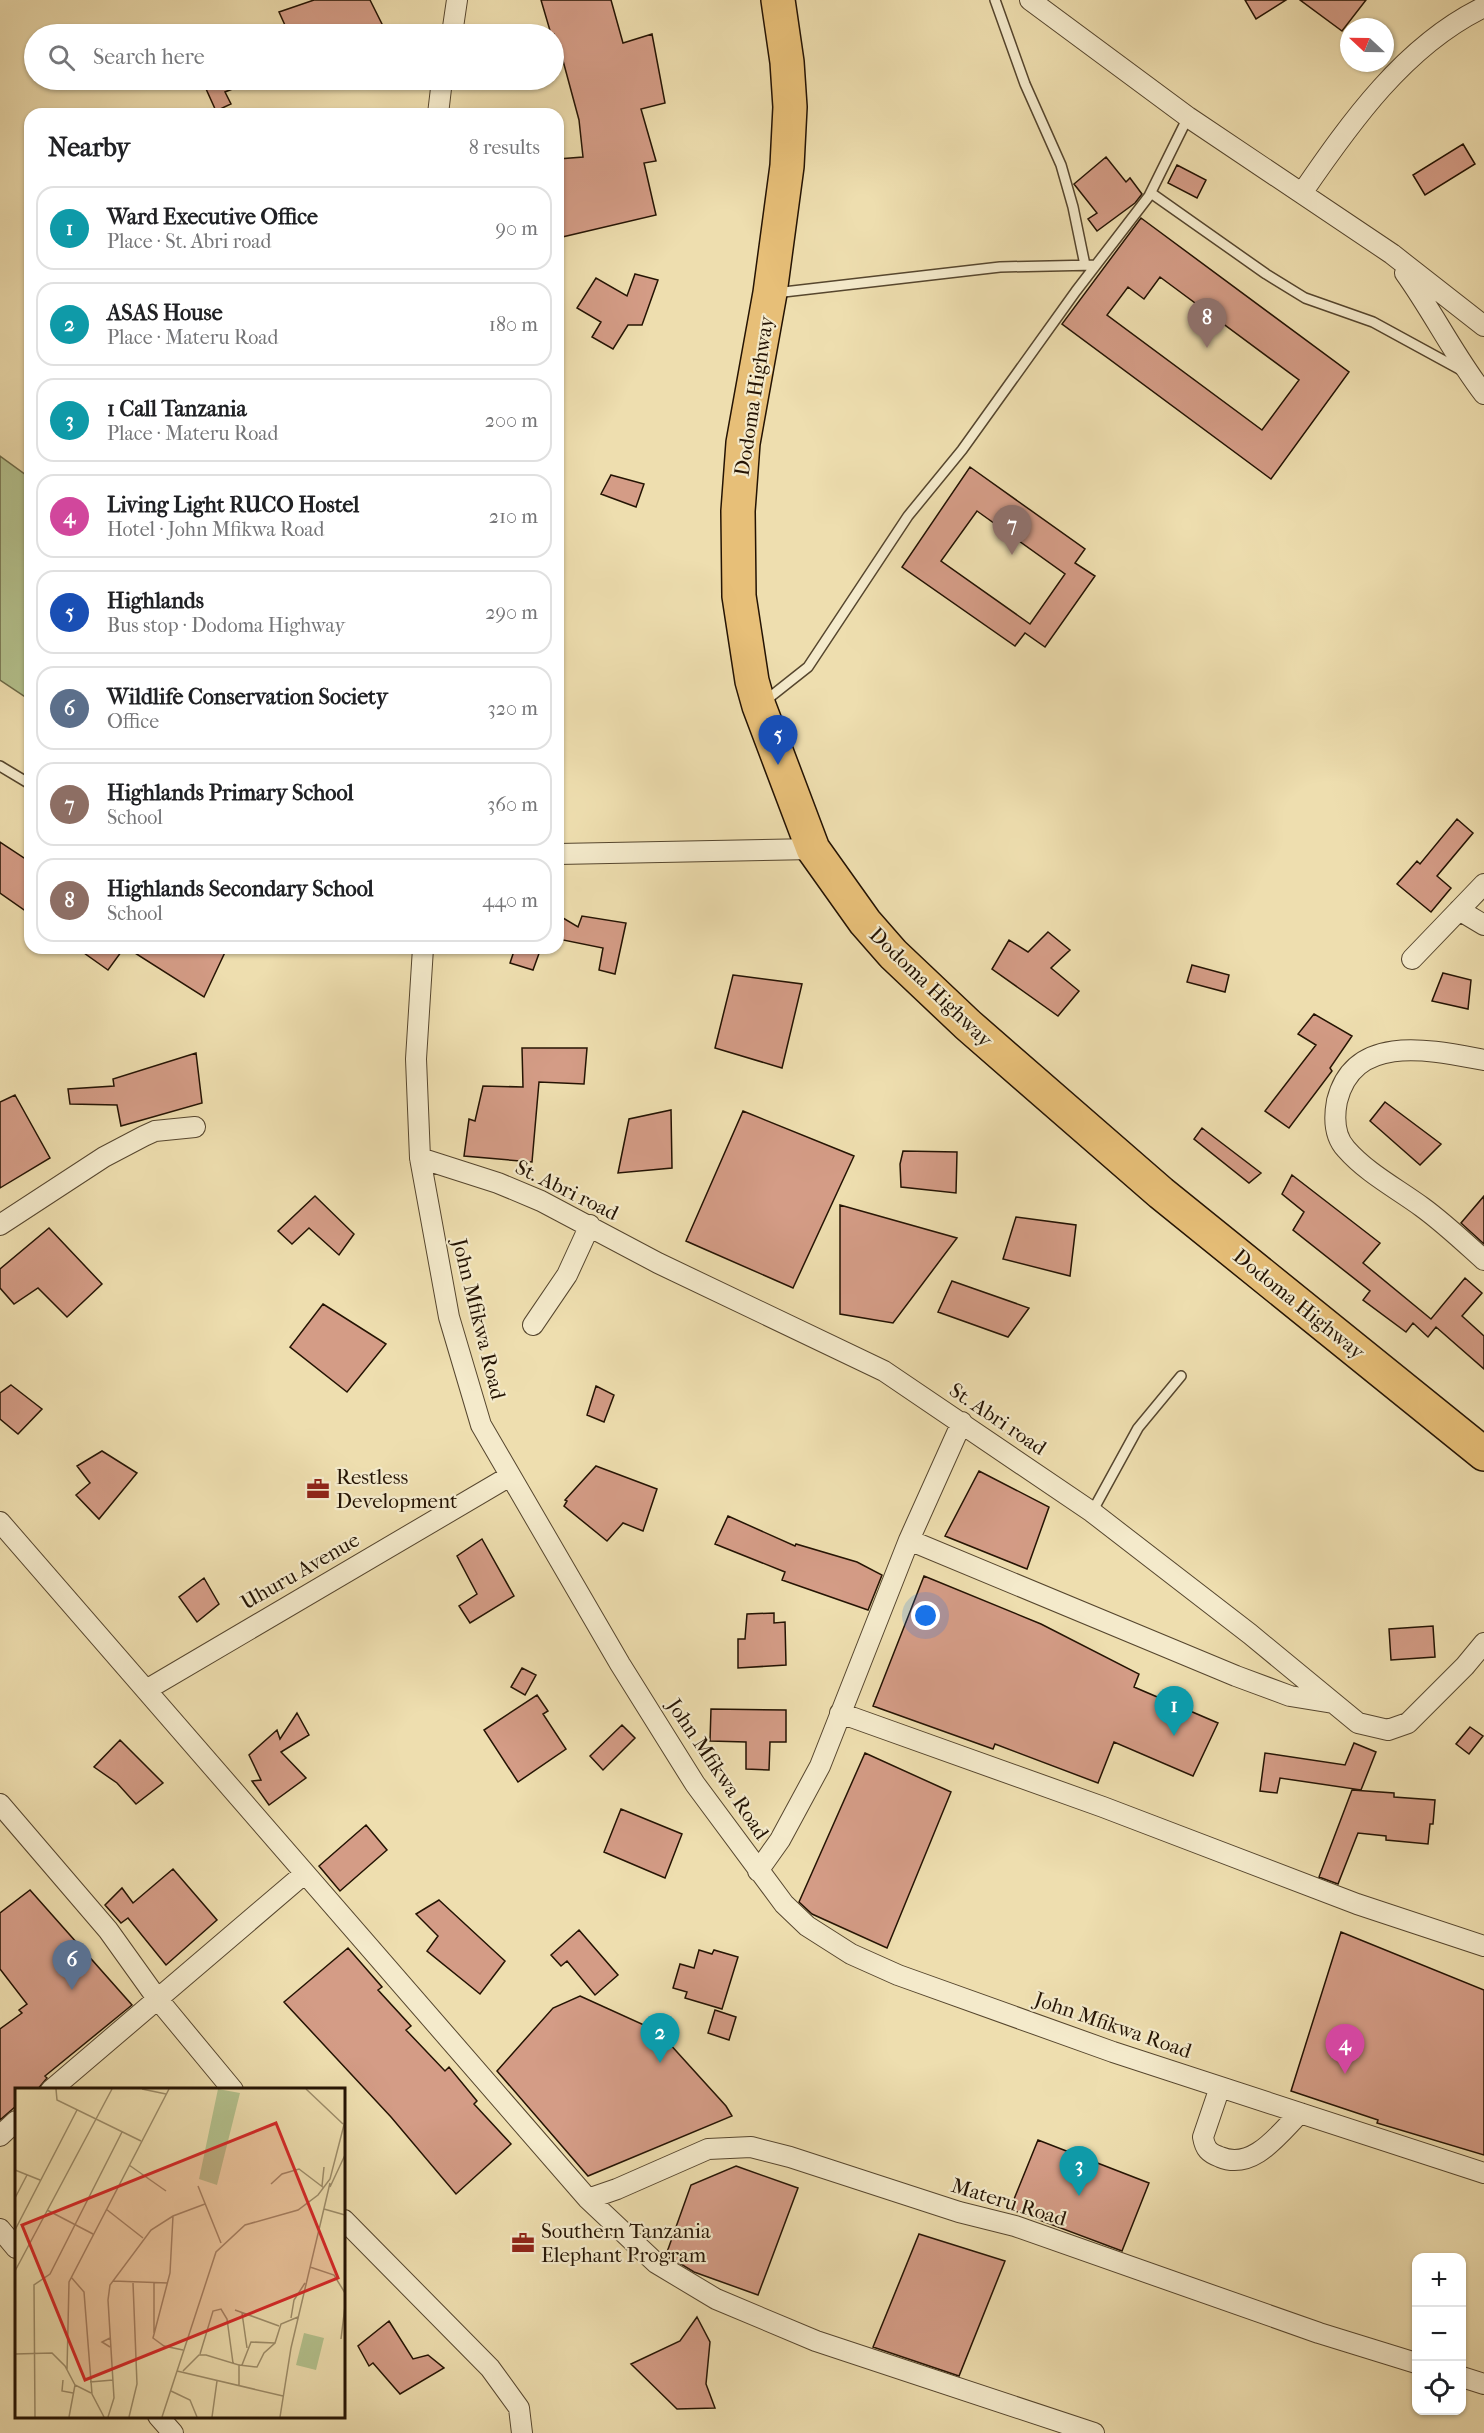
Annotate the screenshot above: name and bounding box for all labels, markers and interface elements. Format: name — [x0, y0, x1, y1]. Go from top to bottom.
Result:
north arrow — [1340, 18, 1394, 72]
search box — [24, 24, 564, 90]
icon: search — [45, 41, 78, 74]
text: Search here — [93, 44, 205, 70]
text: Nearby — [48, 132, 130, 163]
text: 8 results — [469, 136, 540, 159]
text: Ward Executive Office — [107, 204, 318, 230]
text: 1 — [66, 217, 73, 240]
text: 90 m — [496, 217, 538, 240]
text: Place · St. Abri road — [107, 230, 271, 253]
pin: 8 — [1188, 298, 1226, 348]
text: ASAS House — [107, 300, 223, 326]
text: 2 — [64, 313, 75, 336]
text: 180 m — [489, 313, 538, 336]
street label: Dodoma Highway — [730, 314, 779, 478]
text: Place · Materu Road — [107, 326, 278, 349]
text: 1 Call Tanzania — [107, 396, 247, 422]
text: 3 — [65, 409, 74, 432]
text: 200 m — [485, 409, 538, 432]
text: Place · Materu Road — [107, 422, 278, 445]
text: Living Light RUCO Hostel — [107, 492, 359, 518]
text: 4 — [64, 505, 75, 528]
text: 210 m — [489, 505, 538, 528]
pin: 7 — [992, 506, 1032, 555]
text: Hotel · John Mfikwa Road — [107, 518, 324, 541]
text: Highlands — [107, 588, 204, 614]
text: 5 — [65, 601, 74, 624]
text: 290 m — [485, 601, 538, 624]
text: Bus stop · Dodoma Highway — [107, 614, 345, 637]
text: Wildlife Conservation Society — [107, 684, 388, 710]
text: 6 — [64, 697, 75, 720]
text: 320 m — [488, 697, 538, 720]
text: Office — [107, 710, 159, 733]
pin: 5 — [758, 716, 798, 765]
text: Highlands Primary School — [107, 780, 354, 806]
text: 7 — [65, 793, 74, 816]
text: 360 m — [487, 793, 538, 816]
text: School — [107, 806, 163, 829]
text: Highlands Secondary School — [107, 876, 374, 902]
text: 8 — [64, 889, 75, 912]
text: 440 m — [482, 889, 538, 912]
text: School — [107, 902, 163, 925]
street label: Dodoma Highway — [865, 922, 998, 1052]
street label: St. Abri road — [512, 1155, 623, 1225]
street label: John Mfikwa Road — [447, 1234, 511, 1402]
street label: Dodoma Highway — [1229, 1244, 1370, 1365]
street label: St. Abri road — [945, 1378, 1051, 1460]
place label: Restless Development — [336, 1465, 458, 1513]
office icon: Restless Development — [305, 1476, 331, 1502]
street label: Uhuru Avenue — [236, 1527, 364, 1615]
your location — [911, 1601, 940, 1630]
pin: 1 — [1154, 1686, 1194, 1736]
street label: John Mfikwa Road — [661, 1692, 774, 1844]
pin: 6 — [52, 1940, 92, 1990]
street label: John Mfikwa Road — [1029, 1986, 1195, 2063]
pin: 2 — [640, 2014, 680, 2063]
pin: 4 — [1326, 2024, 1364, 2074]
inset map — [15, 2088, 345, 2418]
pin: 3 — [1060, 2146, 1098, 2196]
street label: Materu Road — [949, 2173, 1070, 2231]
place label: Southern Tanzania Elephant Program — [541, 2219, 711, 2267]
office icon: Southern Tanzania Elephant Program — [510, 2230, 536, 2256]
map controls — [1412, 2253, 1466, 2415]
button: + — [1412, 2253, 1466, 2307]
button: − — [1412, 2307, 1466, 2361]
button: locate — [1412, 2361, 1466, 2415]

